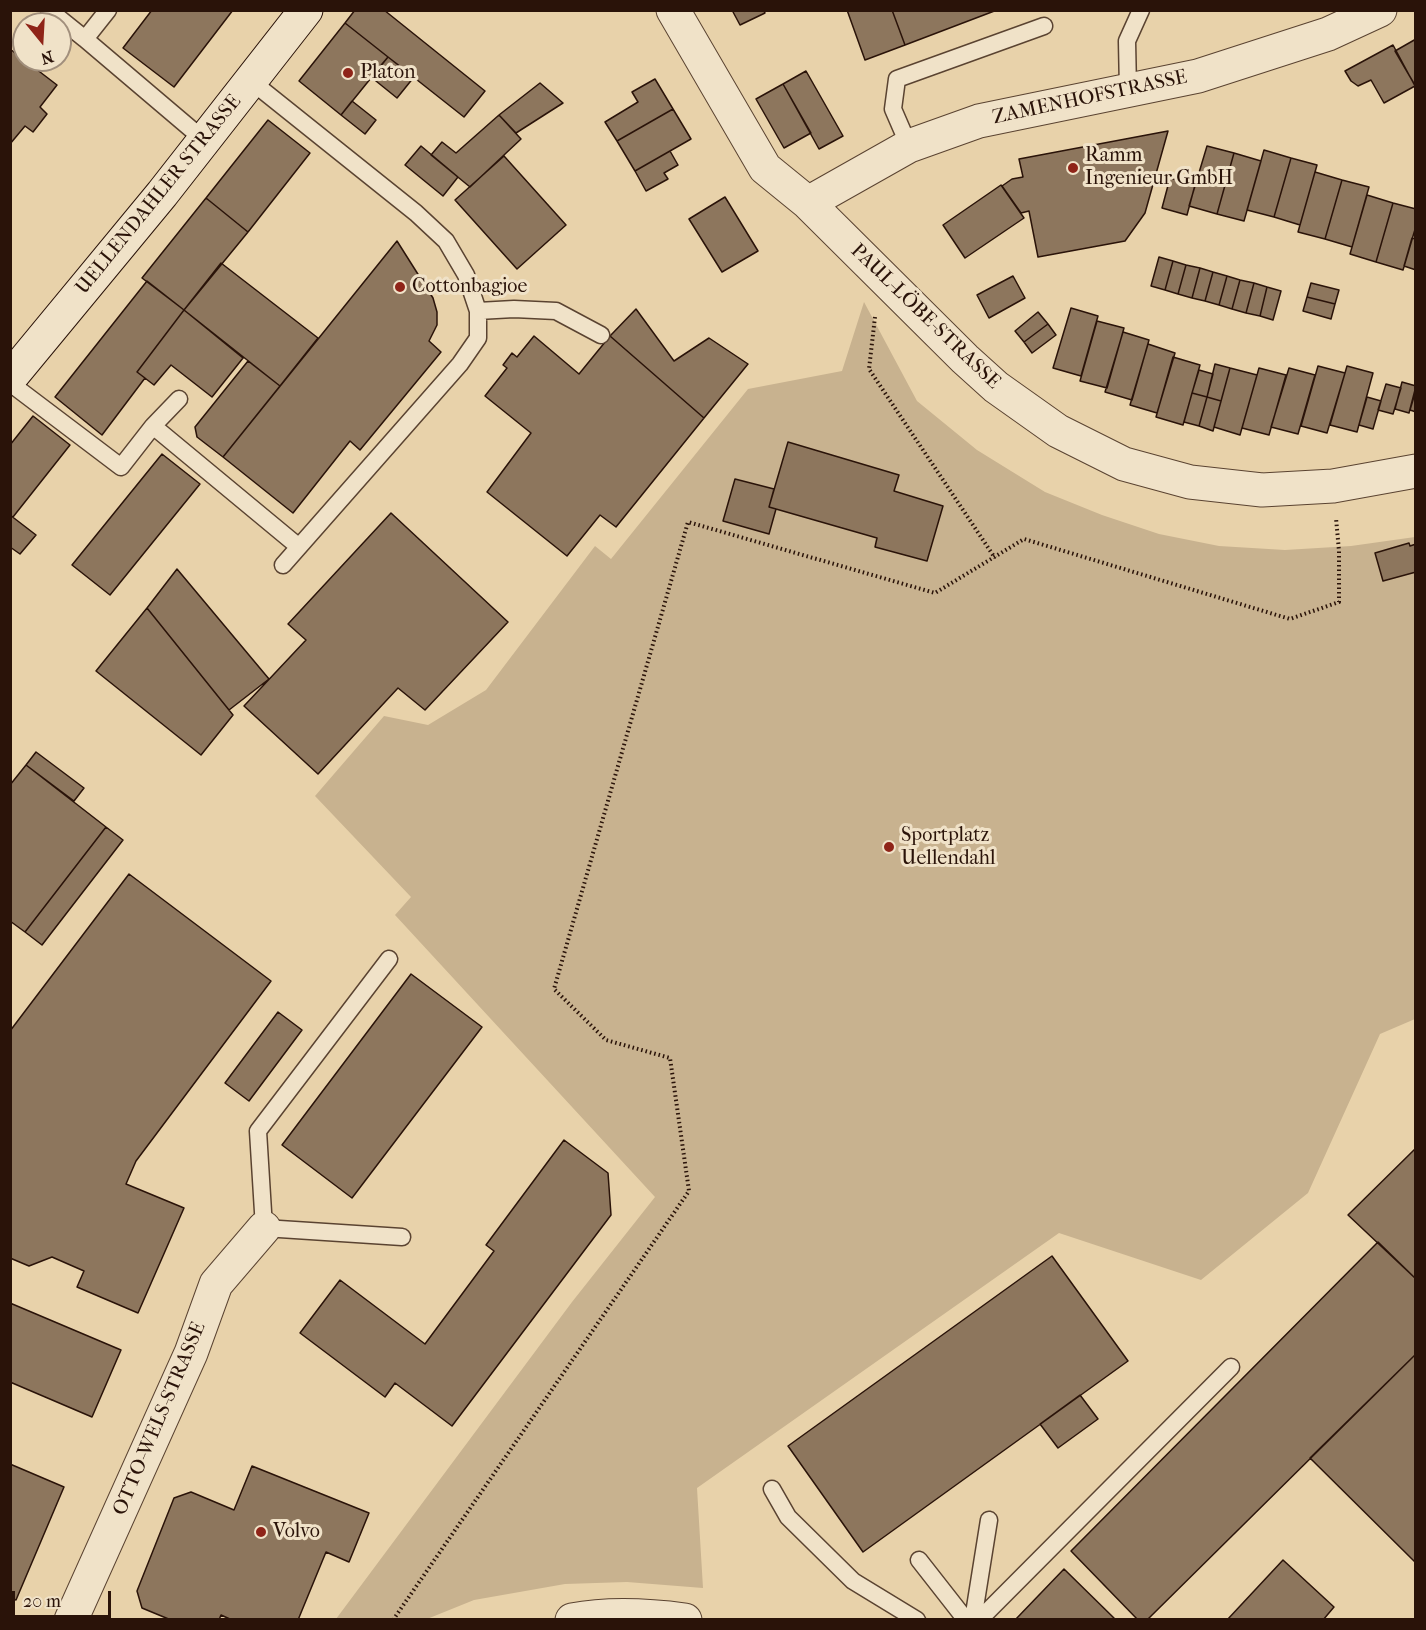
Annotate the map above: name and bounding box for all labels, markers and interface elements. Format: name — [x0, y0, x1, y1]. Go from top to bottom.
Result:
north arrow — [12, 12, 72, 72]
text: N — [38, 47, 56, 69]
place label: Platon — [360, 61, 416, 85]
marker: Platon — [341, 66, 355, 80]
street label: ZAMENHOFSTRASSE — [991, 66, 1189, 130]
street label: UELLENDAHLER STRASSE — [71, 90, 247, 300]
place label: Ramm Ingenieur GmbH — [1085, 144, 1233, 191]
marker: Ramm Ingenieur GmbH — [1066, 161, 1080, 175]
street label: PAUL-LÖBE-STRASSE — [845, 239, 1005, 395]
place label: Cottonbagjoe — [412, 275, 527, 299]
marker: Cottonbagjoe — [393, 280, 407, 294]
place label: Sportplatz Uellendahl — [901, 824, 996, 871]
marker: Sportplatz Uellendahl — [882, 840, 896, 854]
street label: OTTO-WELS-STRASSE — [108, 1319, 212, 1519]
place label: Volvo — [273, 1520, 320, 1544]
marker: Volvo — [254, 1525, 268, 1539]
scale bar — [15, 1579, 114, 1617]
text: 20 m — [23, 1591, 61, 1612]

